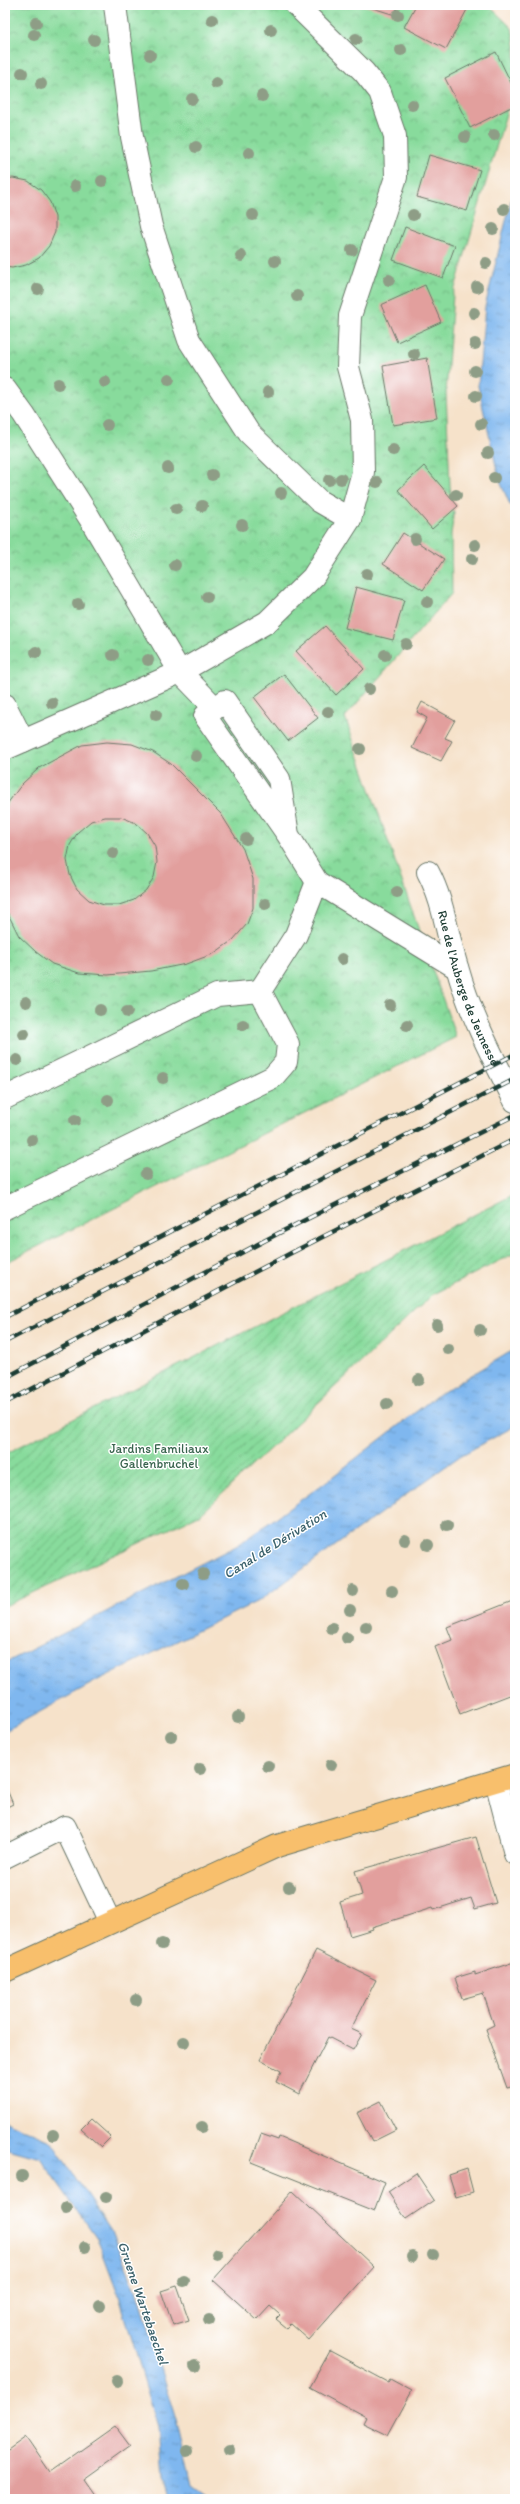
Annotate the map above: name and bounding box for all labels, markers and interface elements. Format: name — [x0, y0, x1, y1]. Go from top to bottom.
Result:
street label: Rue de l'Auberge de Jeunesse — [435, 909, 503, 1068]
park label: Jardins Familiaux Gallenbruchel — [110, 1441, 209, 1471]
water label: Canal de Dérivation — [220, 1505, 330, 1582]
water label: Gruene Wartebaechel — [114, 2239, 172, 2368]

